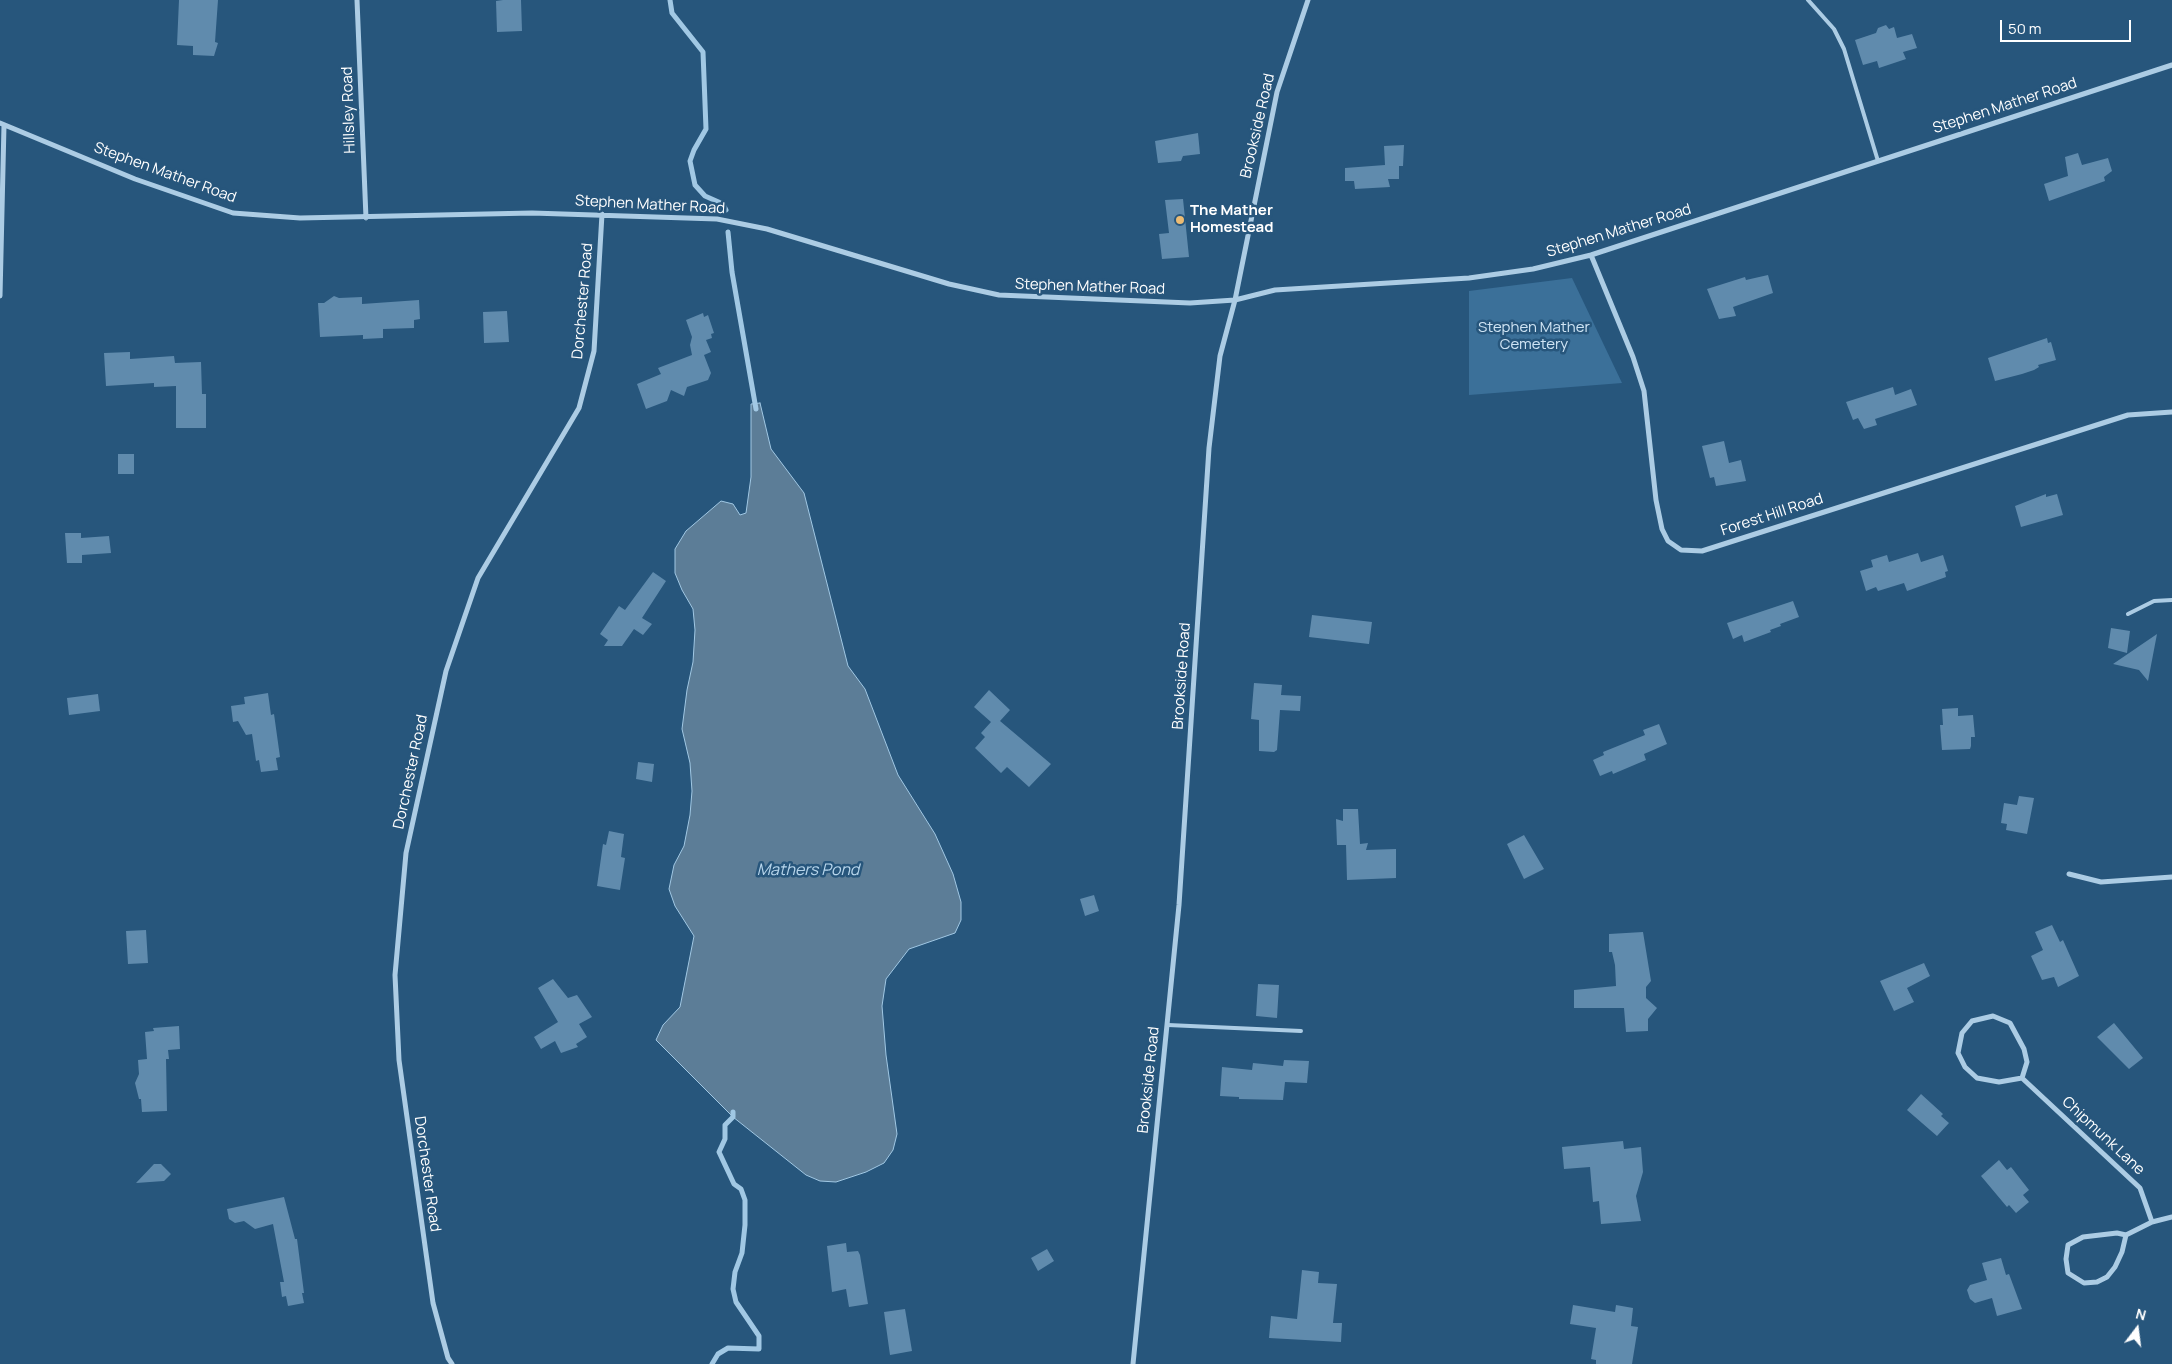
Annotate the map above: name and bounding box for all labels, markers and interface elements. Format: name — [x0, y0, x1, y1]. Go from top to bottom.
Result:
scale bar — [2002, 10, 2133, 42]
text: 50 m — [2008, 18, 2042, 39]
street label: Hillsley Road — [338, 66, 360, 154]
street label: Brookside Road — [1237, 72, 1279, 180]
street label: Stephen Mather Road — [1931, 74, 2079, 138]
street label: Stephen Mather Road — [91, 139, 239, 207]
street label: Stephen Mather Road — [574, 192, 726, 218]
street label: Stephen Mather Road — [1544, 200, 1694, 262]
place label: The Mather Homestead — [1190, 202, 1273, 237]
marker: The Mather Homestead — [1174, 214, 1186, 226]
street label: Dorchester Road — [569, 242, 597, 360]
street label: Stephen Mather Road — [1015, 275, 1165, 299]
park label: Stephen Mather Cemetery — [1478, 319, 1590, 354]
street label: Forest Hill Road — [1719, 490, 1825, 540]
street label: Brookside Road — [1169, 622, 1195, 730]
street label: Dorchester Road — [390, 713, 432, 831]
water label: Mathers Pond — [757, 861, 859, 881]
street label: Brookside Road — [1134, 1026, 1164, 1134]
street label: Chipmunk Lane — [2058, 1093, 2148, 1179]
street label: Dorchester Road — [410, 1115, 444, 1233]
north arrow — [2112, 1304, 2162, 1354]
text: N — [2134, 1304, 2148, 1325]

